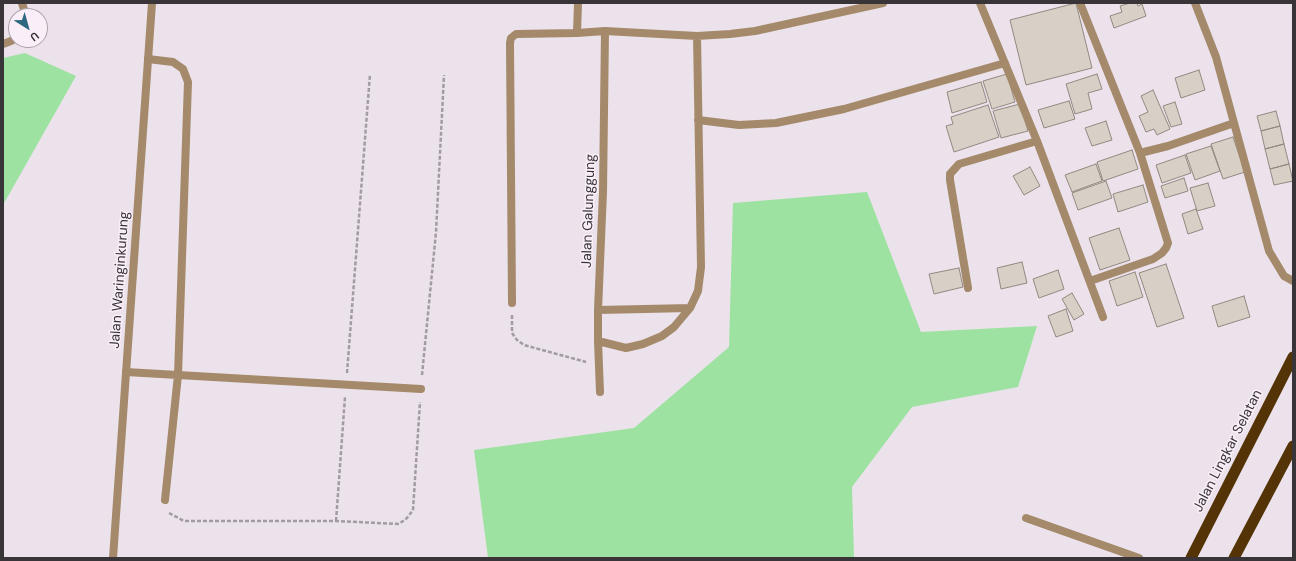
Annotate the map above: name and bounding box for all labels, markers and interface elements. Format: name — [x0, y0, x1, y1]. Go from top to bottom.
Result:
north arrow — [8, 8, 48, 48]
text: U — [27, 29, 42, 45]
street label: Jalan Galunggung — [579, 154, 599, 268]
street label: Jalan Waringinkurung — [107, 211, 133, 349]
street label: Jalan Lingkar Selatan — [1190, 387, 1266, 515]

